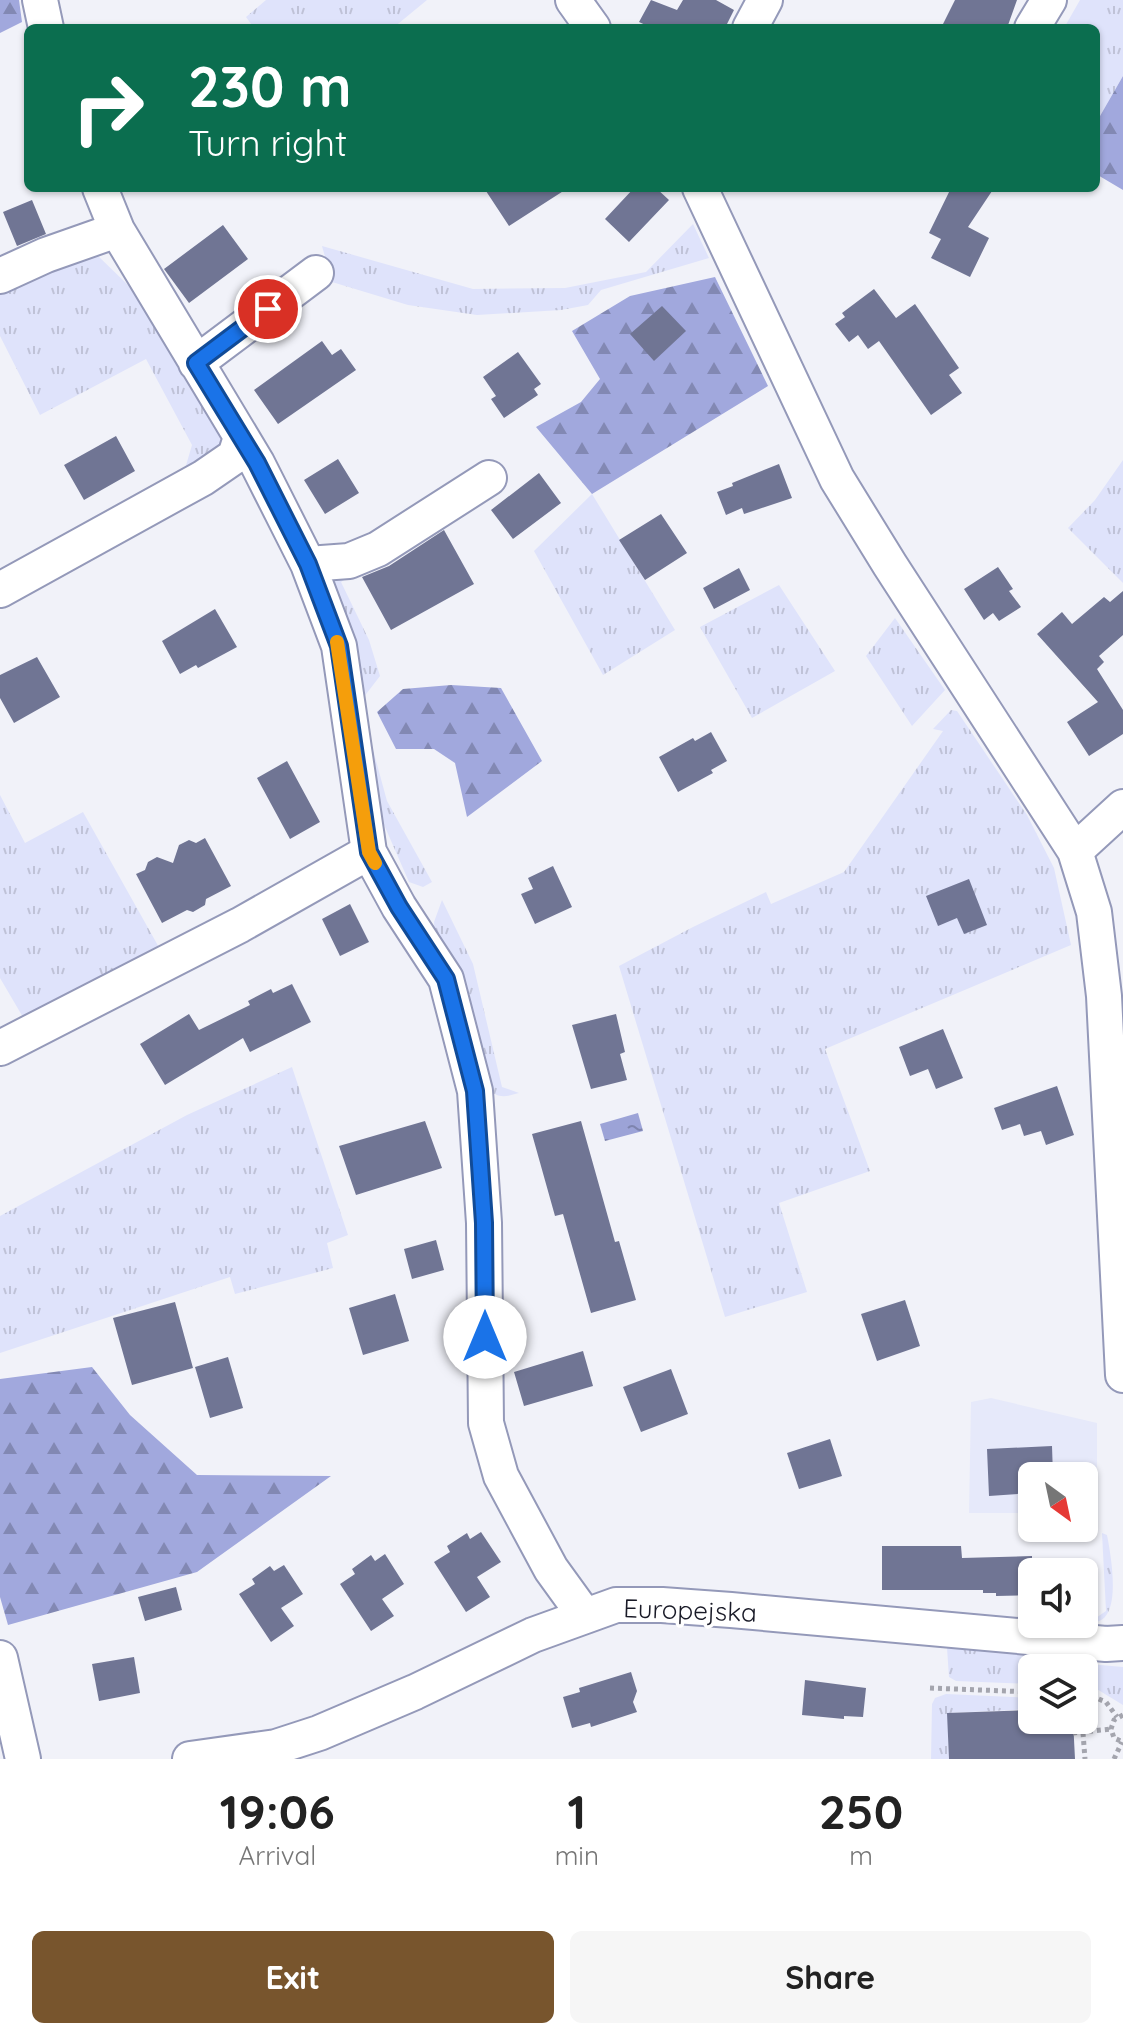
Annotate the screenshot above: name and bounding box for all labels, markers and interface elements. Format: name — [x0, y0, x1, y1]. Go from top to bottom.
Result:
text: 230 m — [188, 51, 352, 121]
icon: right — [56, 56, 160, 160]
text: Turn right — [188, 120, 347, 165]
pin — [234, 275, 302, 343]
icon: arrive — [246, 287, 290, 331]
position arrow — [443, 1295, 527, 1379]
north arrow — [1018, 1462, 1098, 1542]
map controls — [1018, 1462, 1098, 1734]
button: sound — [1018, 1558, 1098, 1638]
street label: Europejska — [623, 1591, 757, 1629]
button: layers — [1018, 1654, 1098, 1734]
text: 19:06 — [220, 1781, 335, 1841]
text: 1 — [567, 1781, 586, 1841]
text: 250 — [819, 1781, 903, 1841]
text: Arrival — [238, 1839, 316, 1872]
text: min — [555, 1839, 599, 1872]
text: m — [849, 1839, 873, 1872]
button: Exit — [32, 1931, 554, 2023]
button: Share — [570, 1931, 1091, 2023]

